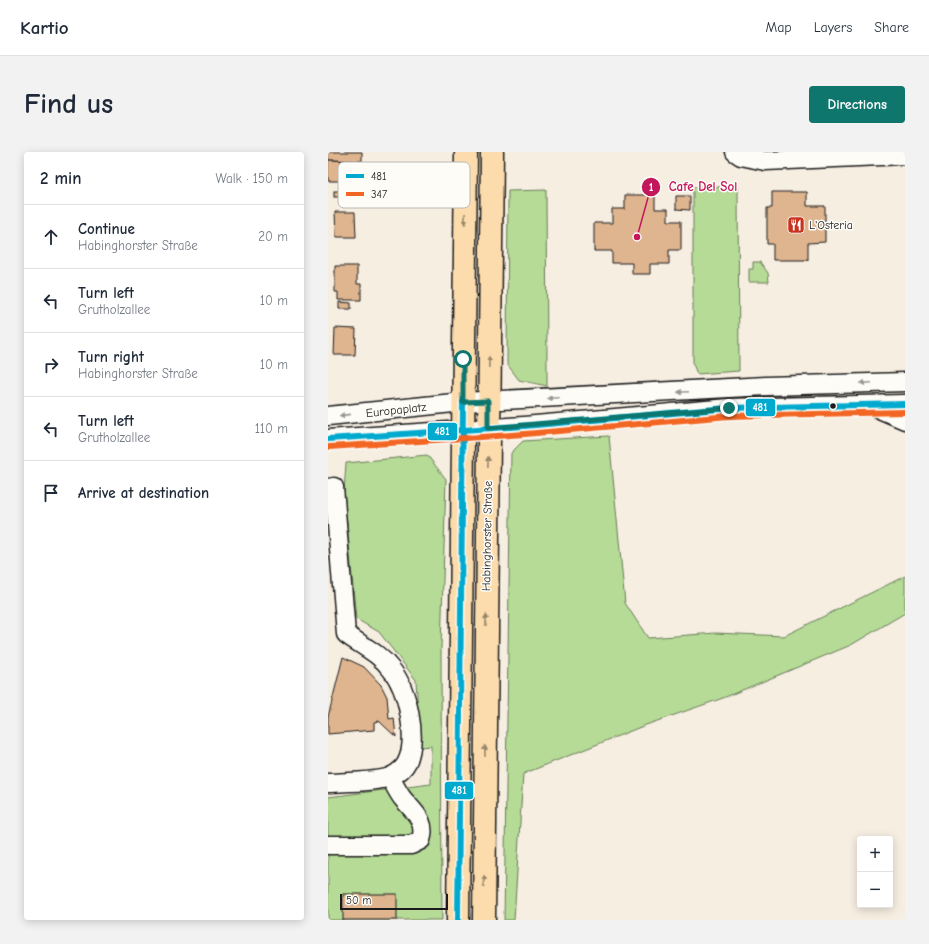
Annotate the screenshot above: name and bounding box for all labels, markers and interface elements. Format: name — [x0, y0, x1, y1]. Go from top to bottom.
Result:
text: Kartio — [20, 17, 69, 39]
text: Map — [765, 19, 792, 36]
text: Layers — [814, 19, 852, 36]
text: Share — [874, 19, 909, 36]
button: Directions — [809, 86, 905, 123]
text: Find us — [24, 88, 113, 120]
legend — [338, 162, 470, 208]
text: 2 min — [40, 169, 81, 188]
text: 481 — [371, 170, 386, 183]
text: Walk · 150 m — [216, 171, 288, 186]
callout: Cafe Del Sol — [641, 174, 745, 199]
text: Cafe Del Sol — [669, 179, 737, 194]
text: 1 — [649, 180, 654, 194]
text: 347 — [371, 188, 387, 201]
one-way arrow — [462, 213, 468, 226]
restaurant icon: L'Osteria — [786, 215, 806, 235]
place label: L'Osteria — [809, 218, 853, 232]
text: Continue — [78, 220, 135, 238]
icon: ahead — [40, 226, 62, 248]
text: 20 m — [258, 229, 288, 244]
text: Habinghorster Straße — [78, 238, 198, 253]
text: Turn left — [78, 284, 134, 302]
icon: left — [40, 290, 62, 312]
text: 10 m — [260, 293, 288, 308]
text: Grutholzallee — [78, 302, 150, 317]
text: Turn right — [78, 348, 144, 366]
route start — [454, 350, 472, 368]
icon: right — [40, 354, 62, 376]
one-way arrow — [486, 355, 492, 368]
text: 10 m — [260, 357, 288, 372]
text: Habinghorster Straße — [78, 366, 198, 381]
one-way arrow — [860, 380, 872, 387]
one-way arrow — [676, 389, 689, 395]
one-way arrow — [547, 395, 559, 402]
line badge: 481 — [745, 398, 776, 417]
route end — [720, 399, 738, 417]
street label: Europaplatz — [365, 400, 428, 420]
text: 481 — [752, 401, 768, 414]
unlabelled marker — [828, 401, 838, 411]
one-way arrow — [339, 411, 351, 418]
text: Turn left — [78, 412, 134, 430]
icon: left — [40, 418, 62, 440]
text: 110 m — [255, 421, 288, 436]
line badge: 481 — [427, 422, 458, 441]
text: 481 — [434, 425, 450, 438]
text: Grutholzallee — [78, 430, 150, 445]
one-way arrow — [485, 455, 491, 468]
street label: Habinghorster Straße — [479, 481, 495, 591]
icon: arrive — [40, 482, 62, 504]
text: Arrive at destination — [78, 484, 209, 502]
one-way arrow — [483, 613, 489, 626]
one-way arrow — [482, 744, 488, 757]
line badge: 481 — [444, 781, 474, 800]
text: 481 — [451, 784, 467, 797]
map controls — [857, 836, 893, 908]
button: + — [857, 836, 893, 872]
button: − — [857, 872, 893, 908]
one-way arrow — [481, 874, 487, 887]
scale bar — [340, 892, 448, 911]
text: 50 m — [346, 894, 371, 907]

